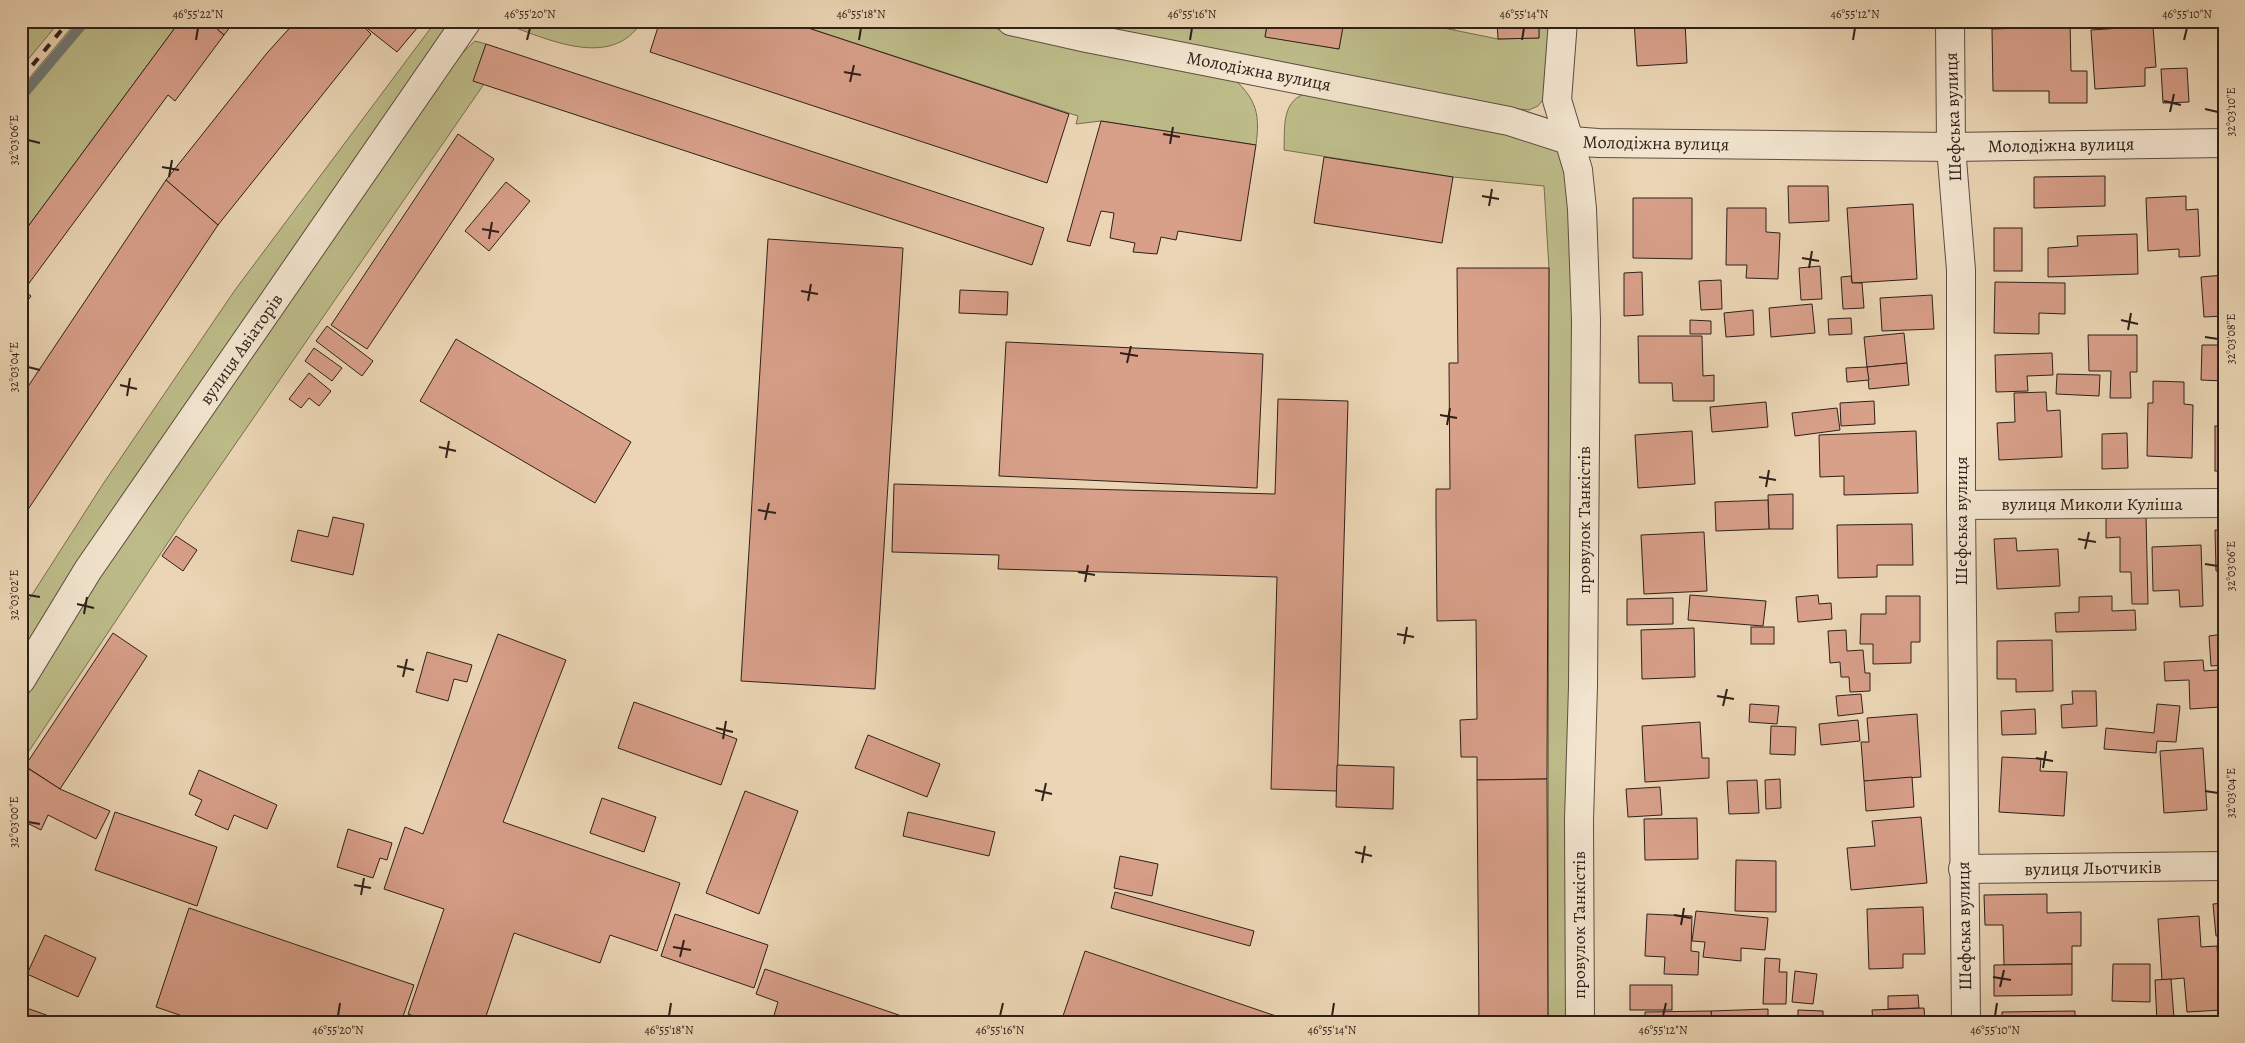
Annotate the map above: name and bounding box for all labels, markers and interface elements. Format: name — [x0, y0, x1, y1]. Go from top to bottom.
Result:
text: 46°55'22"N — [173, 6, 224, 22]
text: 46°55'20"N — [504, 6, 556, 22]
text: 46°55'18"N — [836, 6, 886, 22]
text: 46°55'16"N — [1168, 6, 1217, 22]
text: 46°55'14"N — [1500, 6, 1549, 22]
text: 46°55'12"N — [1830, 6, 1880, 22]
text: 46°55'10"N — [2162, 6, 2212, 22]
street label: Молодіжна вулиця — [1185, 45, 1333, 97]
street label: Шефська вулиця — [1939, 52, 1967, 182]
text: 32°03'10"E — [2223, 88, 2239, 136]
text: 32°03'06"E — [6, 115, 22, 165]
street label: Молодіжна вулиця — [1582, 130, 1730, 156]
street label: Молодіжна вулиця — [1987, 132, 2135, 158]
street label: вулиця Авіаторів — [194, 289, 288, 409]
text: 32°03'08"E — [2223, 314, 2239, 364]
text: 32°03'04"E — [6, 342, 22, 392]
street label: провулок Танкістів — [1572, 446, 1596, 594]
street label: Шефська вулиця — [1949, 456, 1973, 586]
street label: вулиця Миколи Куліша — [2001, 492, 2183, 516]
text: 32°03'06"E — [2223, 541, 2239, 591]
text: 32°03'02"E — [6, 570, 22, 620]
text: 32°03'04"E — [2223, 768, 2239, 818]
text: 32°03'00"E — [6, 796, 22, 848]
street label: провулок Танкістів — [1567, 851, 1591, 999]
street label: вулиця Льотчиків — [2024, 855, 2162, 881]
street label: Шефська вулиця — [1951, 861, 1977, 991]
text: 46°55'20"N — [312, 1022, 364, 1038]
text: 46°55'18"N — [644, 1022, 694, 1038]
text: 46°55'16"N — [976, 1022, 1025, 1038]
text: 46°55'14"N — [1308, 1022, 1357, 1038]
text: 46°55'12"N — [1638, 1022, 1688, 1038]
text: 46°55'10"N — [1970, 1022, 2020, 1038]

